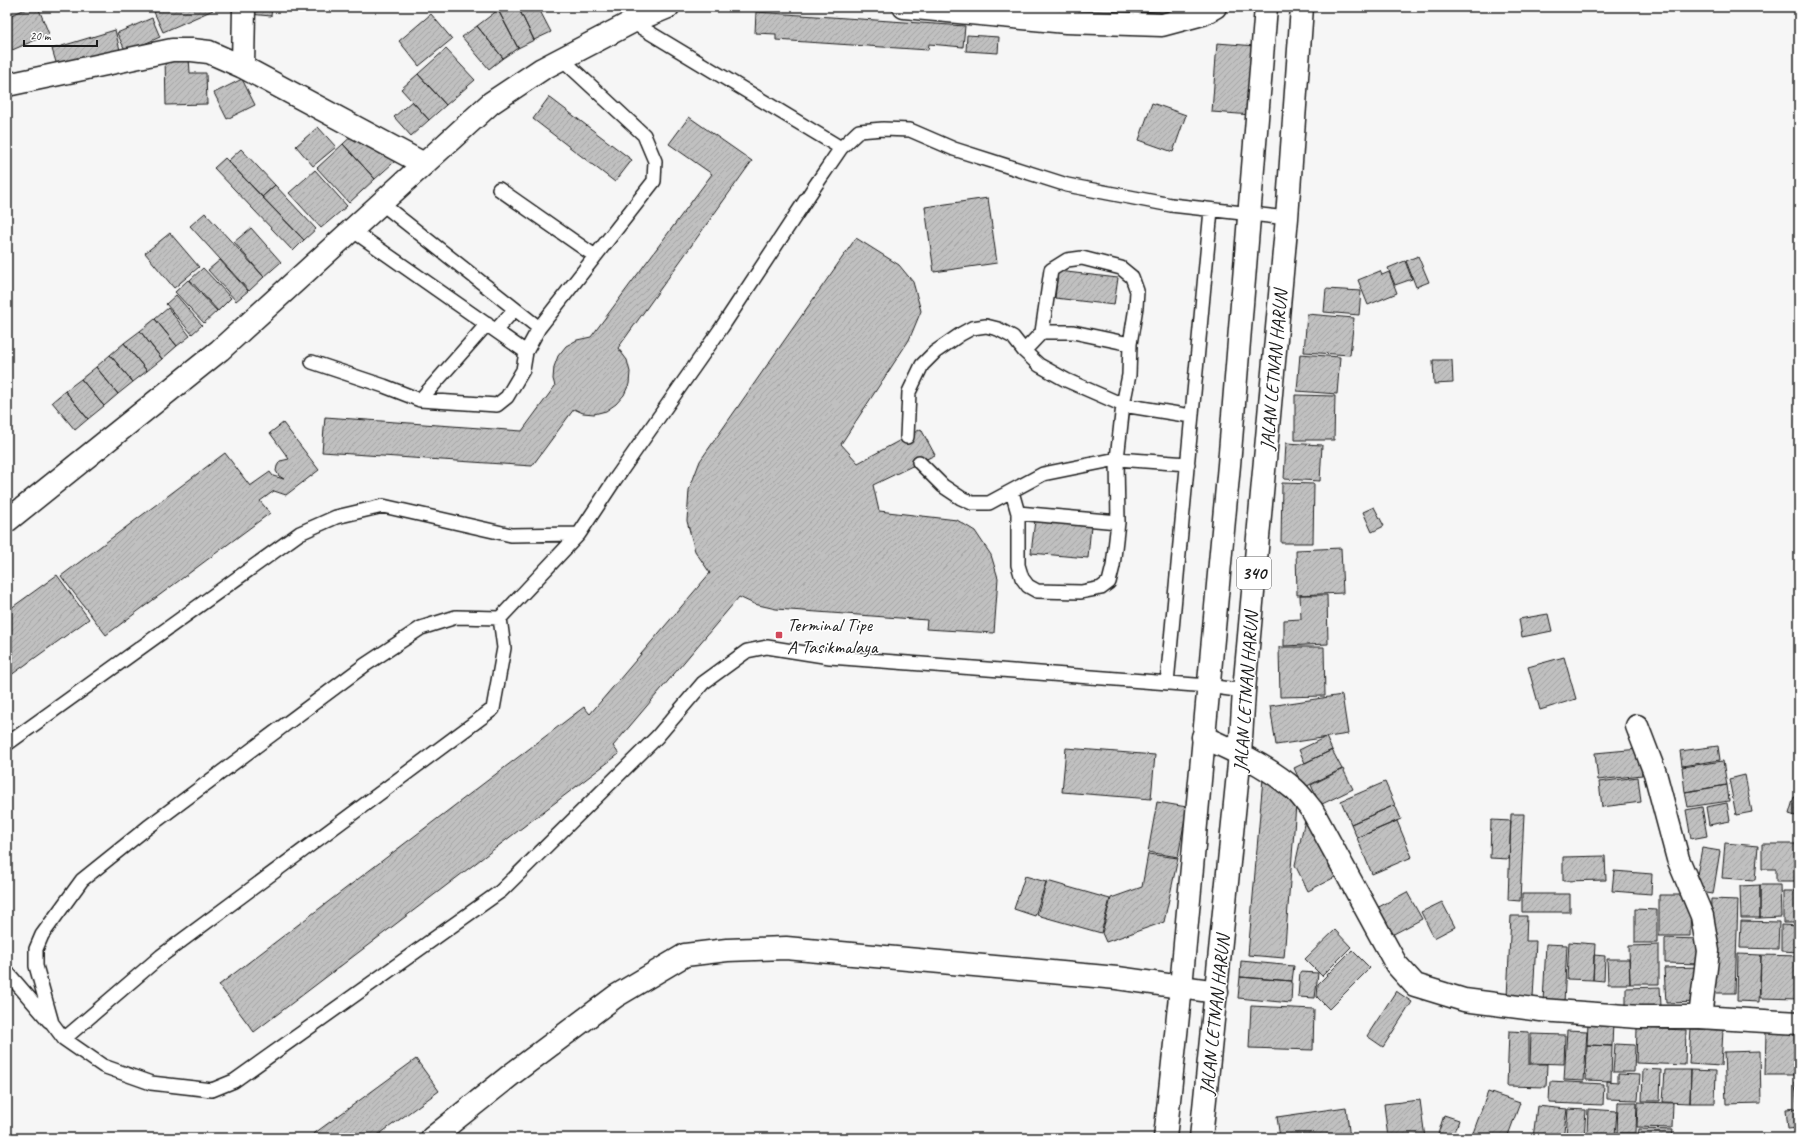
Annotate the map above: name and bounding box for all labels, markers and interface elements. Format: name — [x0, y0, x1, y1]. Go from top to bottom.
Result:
scale bar — [24, 22, 97, 48]
text: 20 m — [30, 28, 52, 44]
street label: JALAN LETNAN HARUN — [1255, 287, 1293, 452]
road number: 340 — [1237, 557, 1271, 589]
street label: JALAN LETNAN HARUN — [1228, 609, 1264, 774]
place label: Terminal Tipe A Tasikmalaya — [787, 613, 879, 659]
marker: Terminal Tipe A Tasikmalaya — [774, 630, 784, 640]
street label: JALAN LETNAN HARUN — [1195, 932, 1236, 1097]

